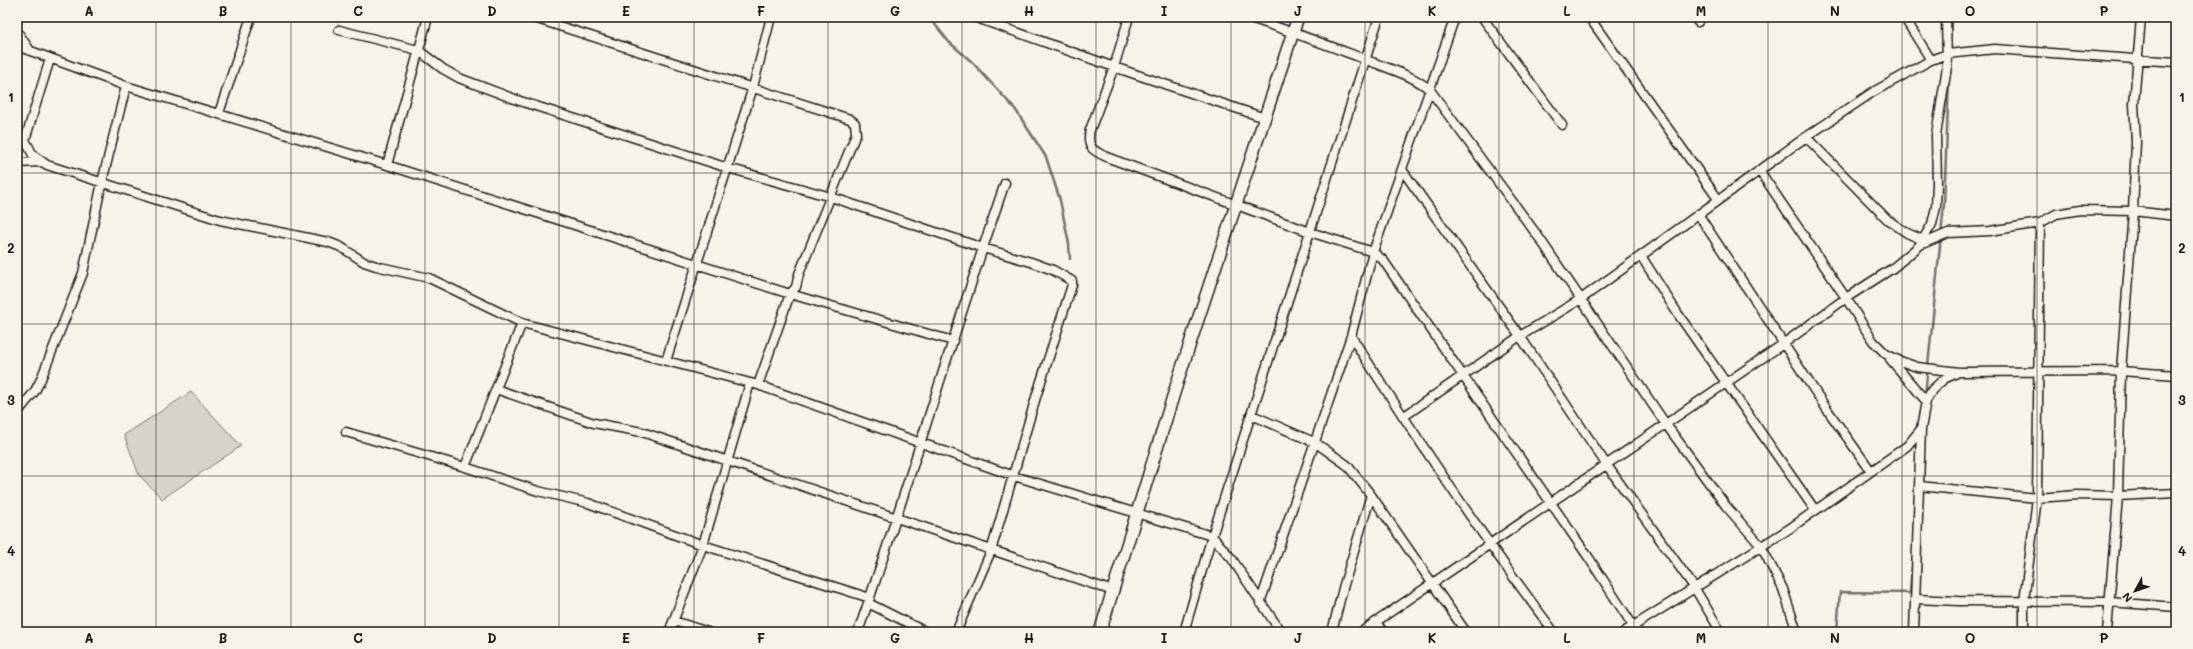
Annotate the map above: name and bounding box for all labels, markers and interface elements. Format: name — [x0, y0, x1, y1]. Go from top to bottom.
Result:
text: A — [84, 2, 94, 19]
text: B — [219, 2, 228, 19]
text: C — [353, 2, 363, 19]
text: D — [487, 2, 497, 19]
text: E — [622, 2, 630, 19]
text: F — [757, 2, 765, 19]
text: G — [890, 2, 900, 19]
text: H — [1024, 2, 1034, 19]
text: I — [1161, 2, 1168, 19]
text: J — [1294, 2, 1302, 19]
text: K — [1428, 2, 1437, 19]
text: L — [1563, 2, 1571, 19]
text: M — [1696, 2, 1706, 19]
text: N — [1830, 2, 1840, 19]
text: O — [1965, 2, 1975, 19]
text: P — [2100, 2, 2109, 19]
text: 1 — [8, 88, 14, 105]
text: 1 — [2179, 88, 2185, 105]
text: 2 — [7, 239, 15, 256]
text: 2 — [2178, 239, 2186, 256]
text: 3 — [7, 391, 15, 408]
text: 3 — [2178, 391, 2186, 408]
text: 4 — [7, 542, 15, 559]
text: 4 — [2178, 542, 2186, 559]
north arrow — [2115, 571, 2155, 611]
text: N — [2119, 590, 2135, 606]
text: A — [84, 629, 94, 646]
text: B — [219, 629, 228, 646]
text: C — [353, 629, 363, 646]
text: D — [487, 629, 497, 646]
text: E — [622, 629, 630, 646]
text: F — [757, 629, 765, 646]
text: G — [890, 629, 900, 646]
text: H — [1024, 629, 1034, 646]
text: I — [1161, 629, 1168, 646]
text: J — [1294, 629, 1302, 646]
text: K — [1428, 629, 1437, 646]
text: L — [1563, 629, 1571, 646]
text: M — [1696, 629, 1706, 646]
text: N — [1830, 629, 1840, 646]
text: O — [1965, 629, 1975, 646]
text: P — [2100, 629, 2109, 646]

